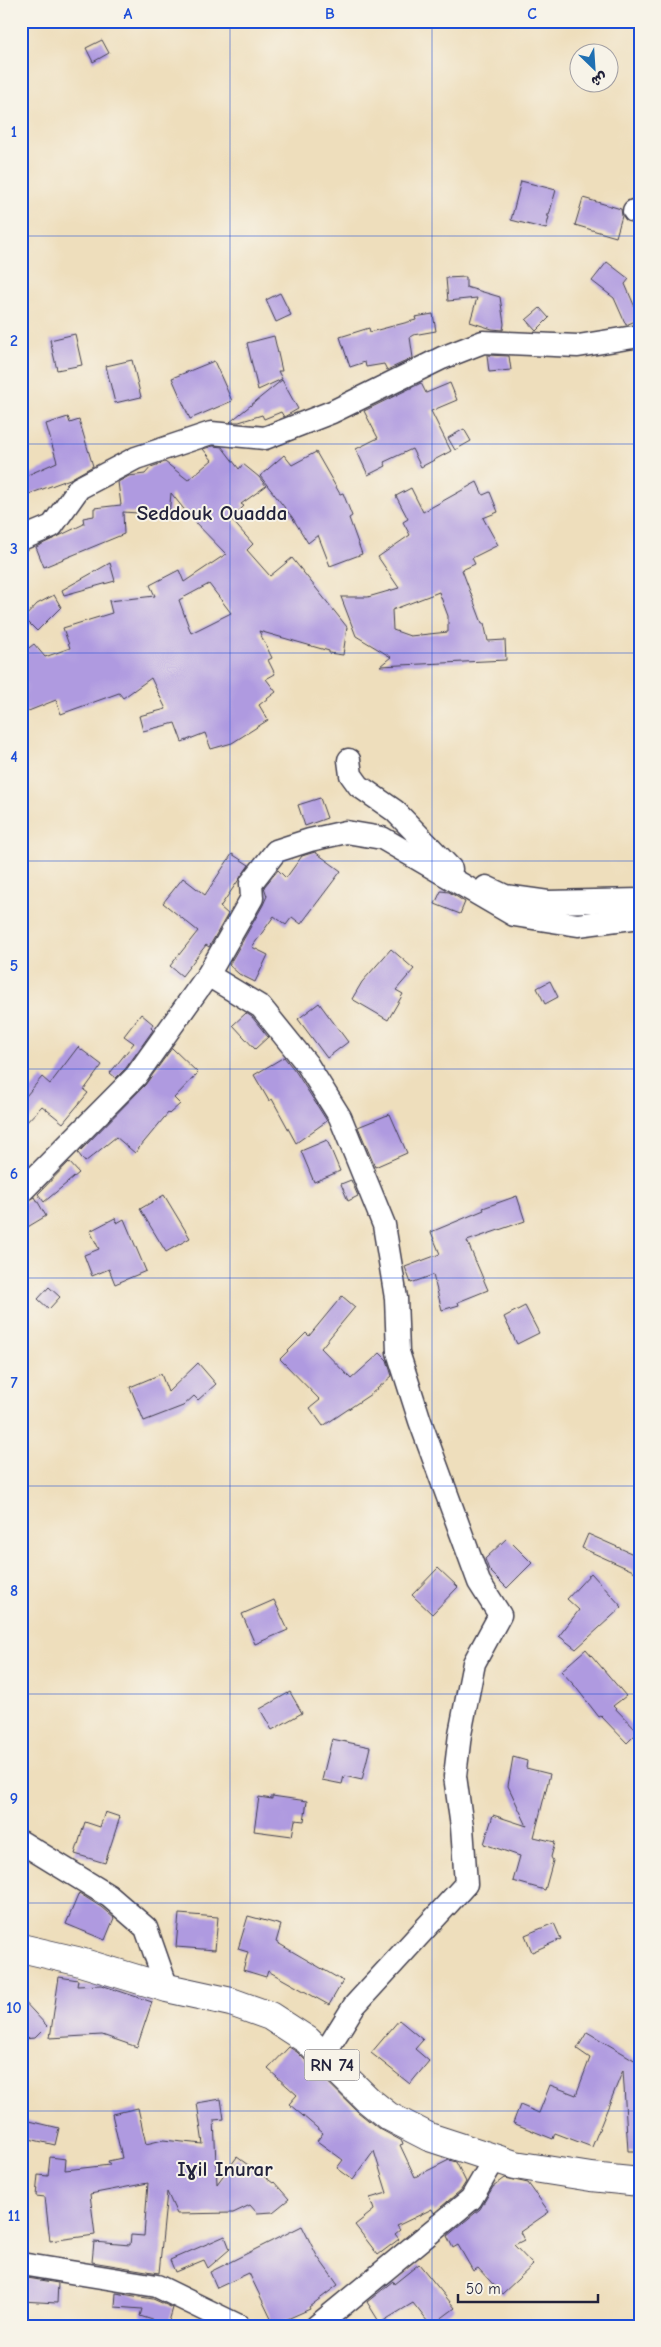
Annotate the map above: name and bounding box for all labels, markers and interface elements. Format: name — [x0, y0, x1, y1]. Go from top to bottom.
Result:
text: A — [124, 5, 133, 23]
text: B — [325, 5, 335, 23]
text: C — [527, 5, 537, 23]
north arrow — [568, 42, 618, 92]
text: ش — [589, 68, 610, 90]
text: 1 — [11, 123, 17, 141]
text: 2 — [10, 332, 18, 350]
district label: Seddouk Ouadda — [137, 501, 287, 525]
text: 3 — [10, 540, 18, 558]
text: 4 — [10, 748, 18, 766]
text: 5 — [10, 957, 18, 975]
text: 6 — [10, 1165, 18, 1183]
text: 7 — [10, 1374, 18, 1392]
text: 8 — [10, 1582, 18, 1600]
text: 9 — [10, 1790, 18, 1808]
text: 10 — [6, 1999, 22, 2017]
road number: RN 74 — [304, 2050, 360, 2080]
district label: Iɣil Inurar — [177, 2157, 273, 2181]
text: 11 — [8, 2207, 20, 2225]
scale bar — [458, 2272, 598, 2304]
text: 50 m — [466, 2280, 501, 2298]

